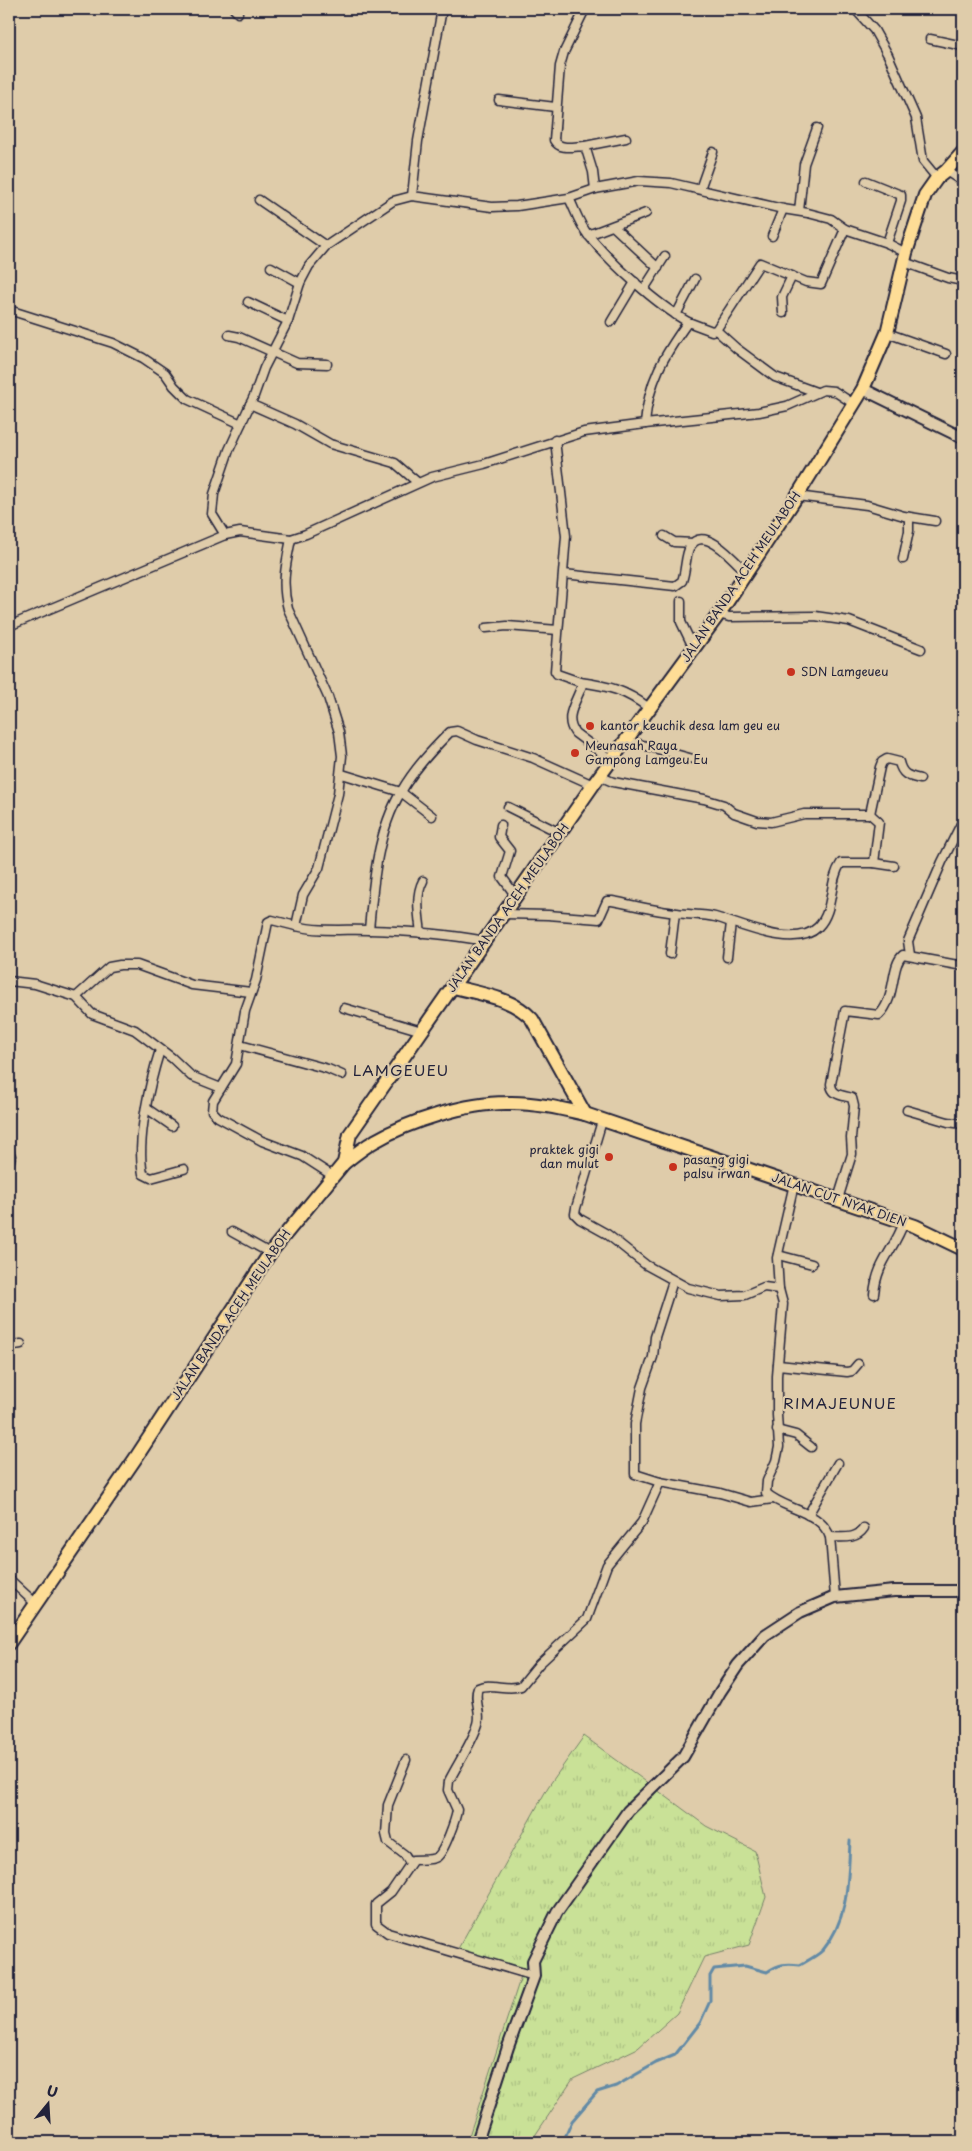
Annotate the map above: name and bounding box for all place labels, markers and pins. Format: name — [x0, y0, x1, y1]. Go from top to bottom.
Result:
place label: SDN Lamgeueu — [801, 662, 889, 680]
marker: SDN Lamgeueu — [785, 666, 797, 678]
place label: kantor keuchik desa lam geu eu — [600, 716, 780, 734]
marker: kantor keuchik desa lam geu eu — [584, 720, 596, 732]
place label: Meunasah Raya Gampong Lamgeu Eu — [585, 736, 708, 768]
marker: Meunasah Raya Gampong Lamgeu Eu — [569, 747, 581, 759]
place label: praktek gigi dan mulut — [530, 1140, 599, 1172]
place label: pasang gigi palsu irwan — [683, 1150, 750, 1182]
marker: praktek gigi dan mulut — [603, 1151, 615, 1163]
marker: pasang gigi palsu irwan — [667, 1161, 679, 1173]

